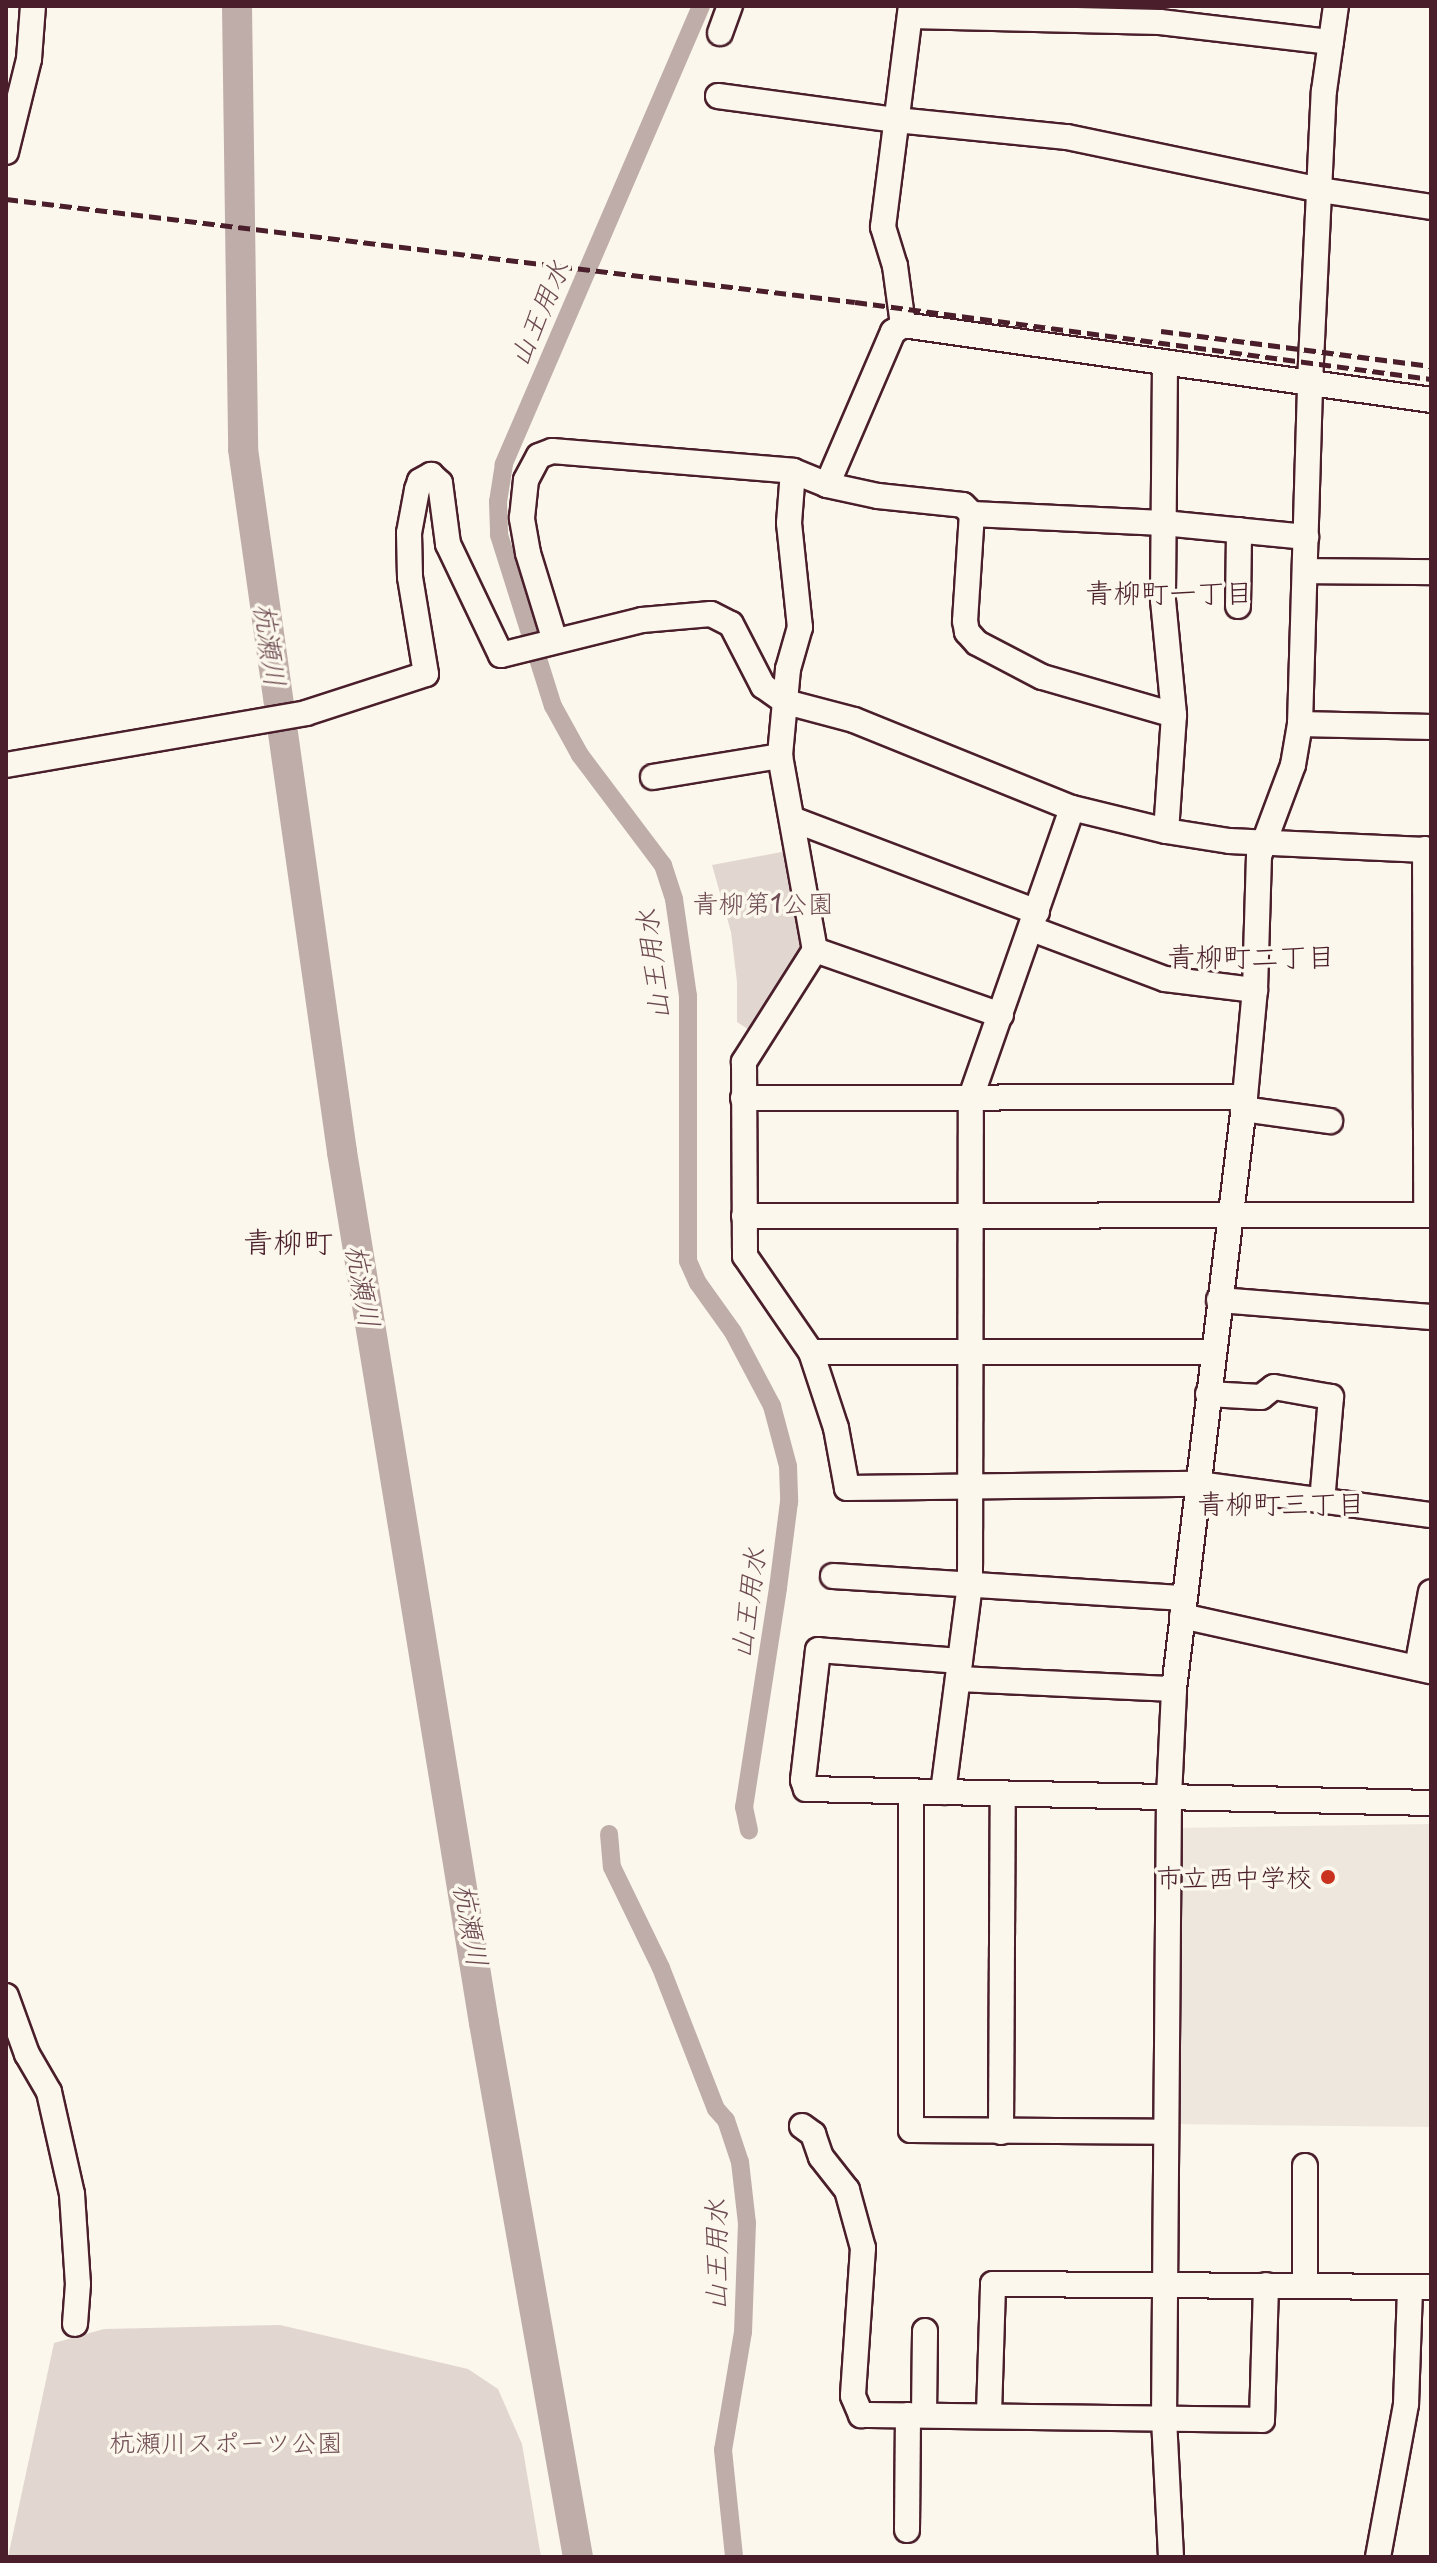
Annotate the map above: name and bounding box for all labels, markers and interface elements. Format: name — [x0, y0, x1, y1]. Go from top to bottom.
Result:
water label: 山王用水 — [501, 255, 575, 371]
district label: 青柳町一丁目 — [1085, 575, 1253, 609]
water label: 杭瀬川 — [249, 601, 293, 689]
park label: 青柳第1公園 — [692, 887, 834, 919]
water label: 山王用水 — [629, 907, 675, 1023]
district label: 青柳町二丁目 — [1167, 939, 1335, 973]
district label: 青柳町 — [243, 1223, 333, 1259]
water label: 杭瀬川 — [340, 1242, 388, 1330]
district label: 青柳町三丁目 — [1197, 1486, 1365, 1520]
water label: 山王用水 — [723, 1545, 771, 1661]
place label: 市立西中学校 — [1156, 1861, 1312, 1893]
marker: 市立西中学校 — [1319, 1868, 1337, 1886]
water label: 杭瀬川 — [448, 1881, 496, 1969]
water label: 山王用水 — [698, 2199, 732, 2311]
park label: 杭瀬川スポーツ公園 — [109, 2426, 343, 2458]

